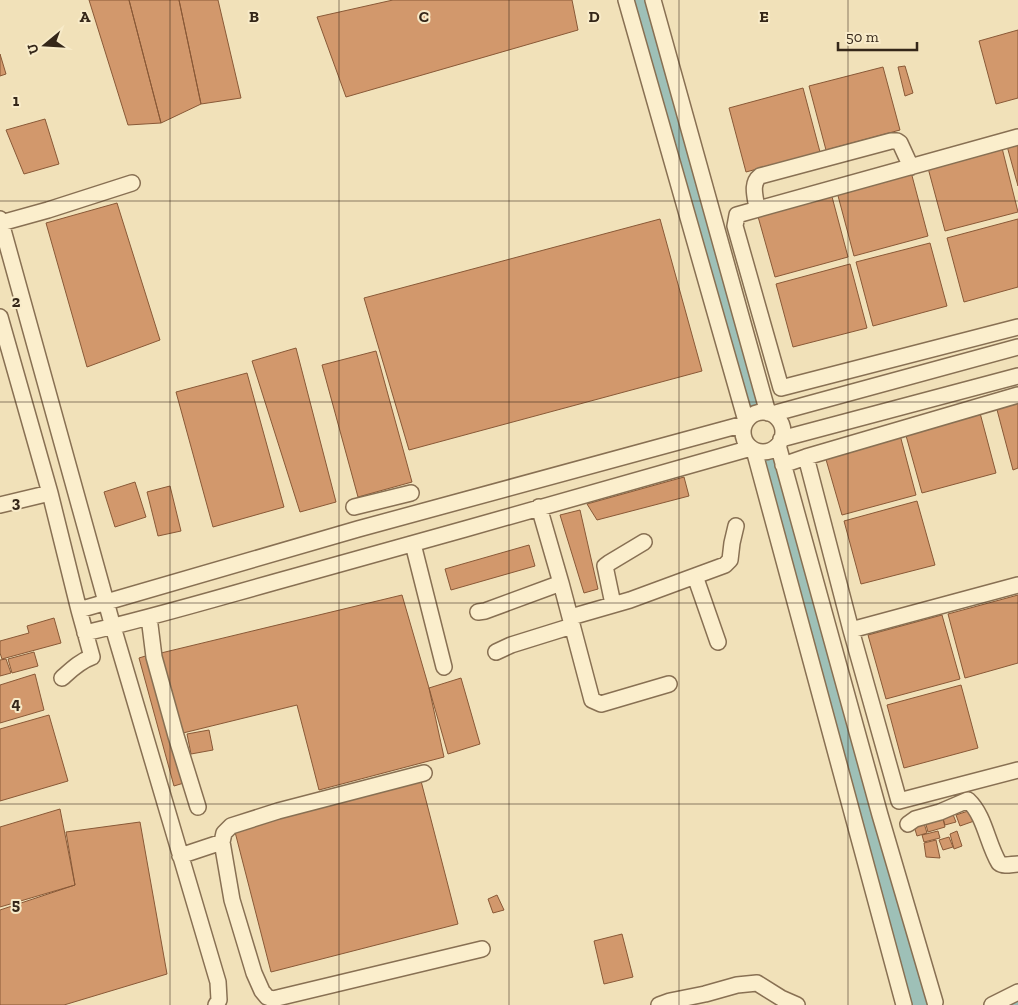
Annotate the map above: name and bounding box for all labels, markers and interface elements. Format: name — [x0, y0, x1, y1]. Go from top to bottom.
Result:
text: A — [80, 7, 91, 26]
text: B — [249, 7, 259, 26]
text: C — [419, 7, 429, 26]
text: D — [588, 7, 600, 26]
text: E — [759, 7, 769, 26]
north arrow — [20, 20, 70, 70]
scale bar — [838, 20, 917, 52]
text: 50 m — [846, 28, 879, 46]
text: U — [23, 41, 43, 56]
text: 1 — [13, 91, 20, 110]
text: 2 — [12, 292, 21, 311]
text: 3 — [12, 493, 21, 512]
text: 4 — [11, 694, 21, 713]
text: 5 — [12, 895, 20, 914]

